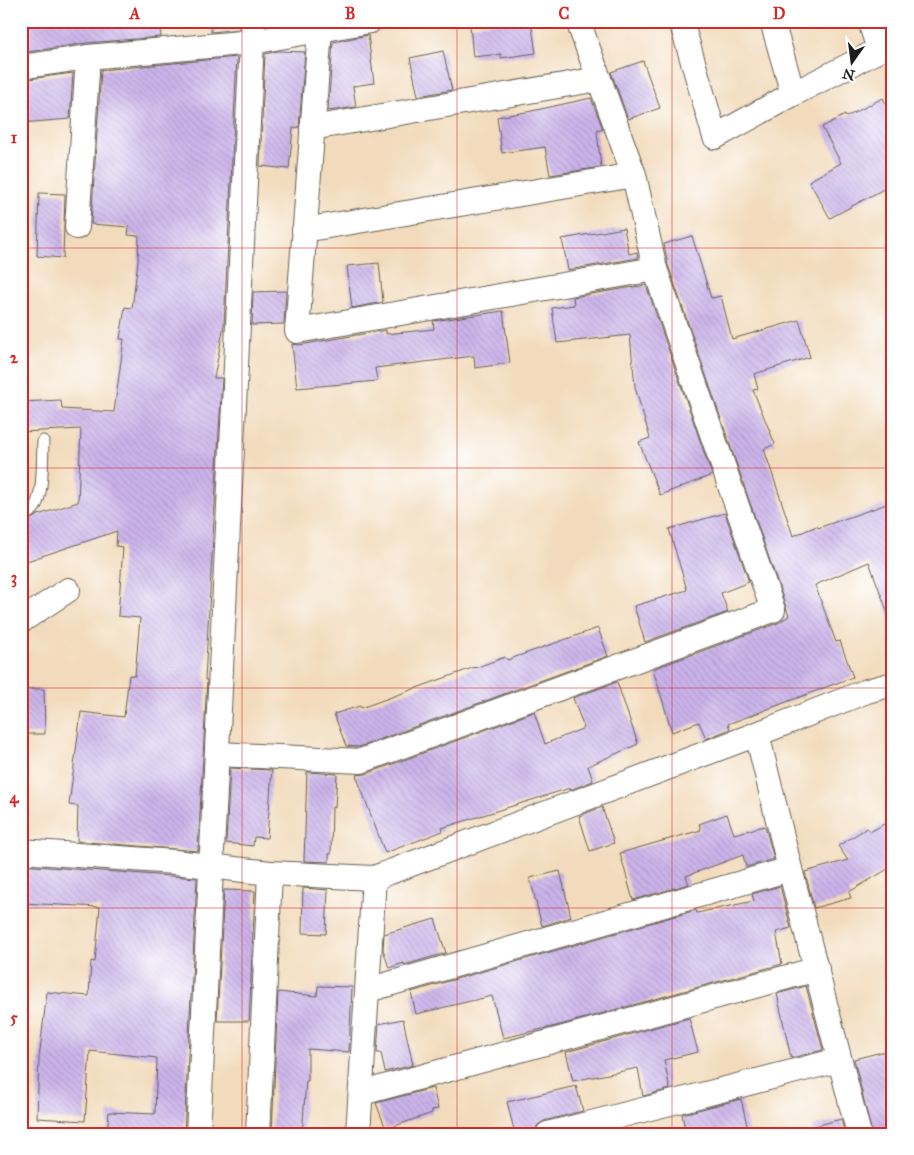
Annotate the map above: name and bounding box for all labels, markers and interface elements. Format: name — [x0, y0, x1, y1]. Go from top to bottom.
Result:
text: A — [129, 4, 141, 23]
text: B — [345, 4, 355, 23]
text: C — [559, 4, 570, 23]
text: D — [773, 4, 786, 23]
north arrow — [826, 38, 876, 88]
text: N — [841, 64, 857, 84]
text: 1 — [11, 128, 18, 147]
text: 2 — [10, 348, 19, 367]
text: 3 — [11, 568, 17, 588]
text: 4 — [10, 788, 20, 808]
text: 5 — [10, 1008, 18, 1027]

